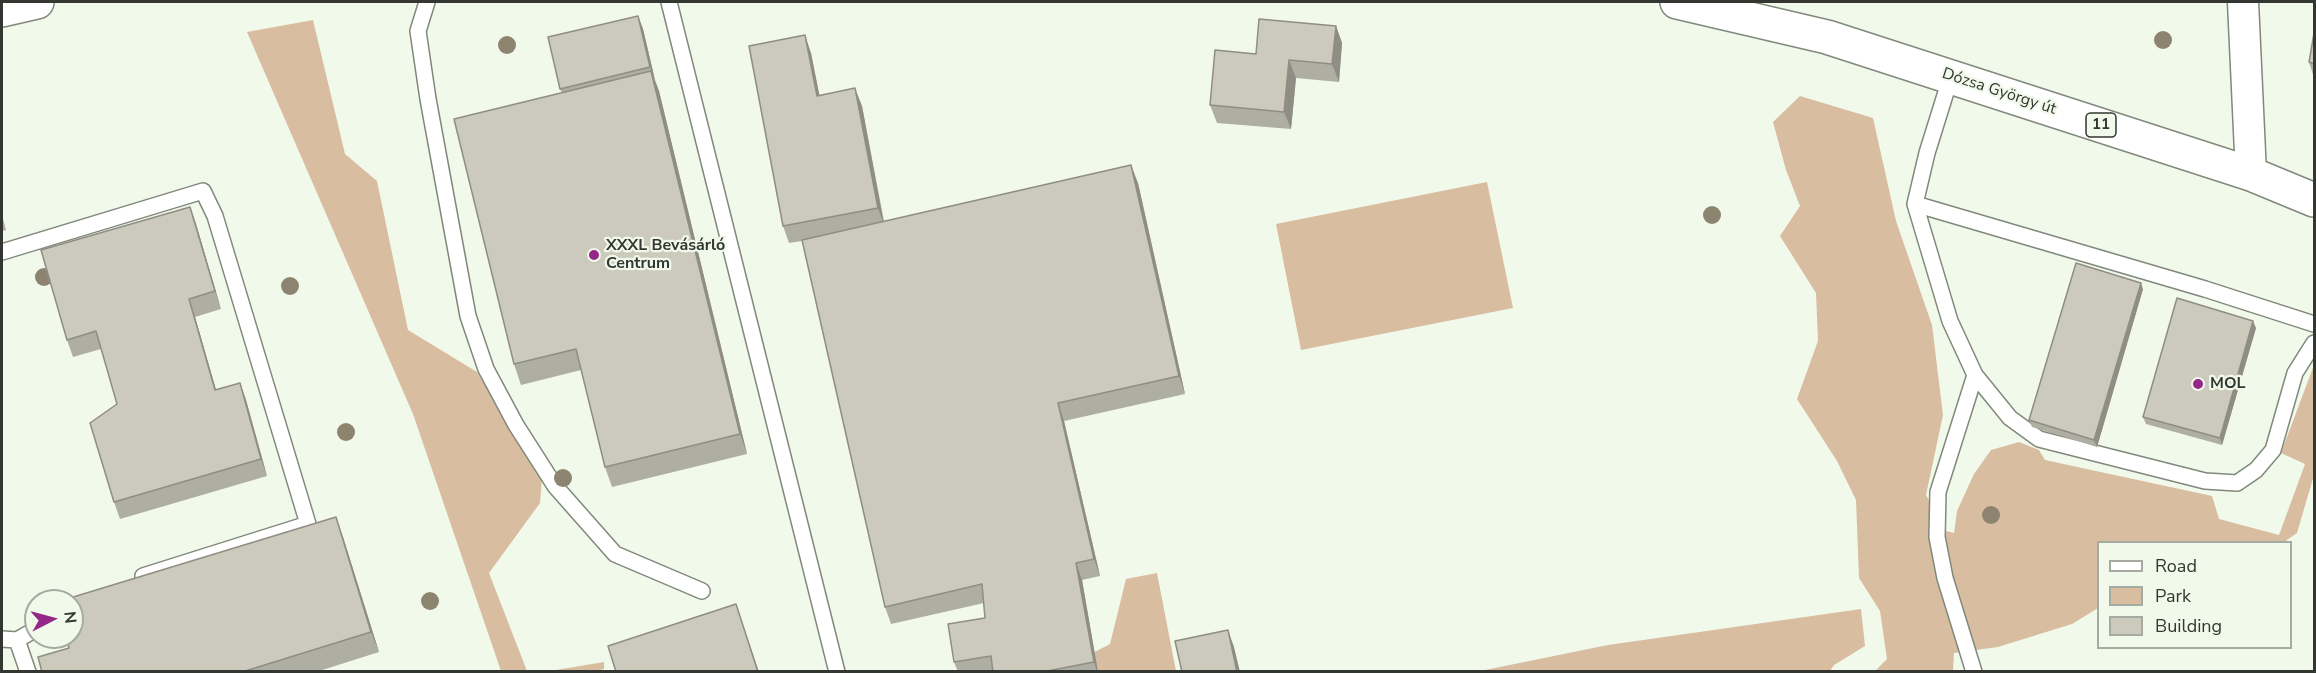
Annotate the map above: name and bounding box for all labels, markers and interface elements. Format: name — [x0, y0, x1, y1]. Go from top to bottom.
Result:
street label: Dózsa György út — [1940, 65, 2058, 119]
road number: 11 — [2086, 113, 2116, 137]
place label: XXXL Bevásárló Centrum — [606, 236, 725, 274]
marker: XXXL Bevásárló Centrum — [587, 248, 601, 262]
place label: MOL — [2210, 374, 2245, 394]
marker: MOL — [2191, 377, 2205, 391]
legend — [2097, 541, 2292, 649]
text: Road — [2155, 554, 2197, 578]
text: Park — [2155, 584, 2191, 608]
north arrow — [24, 589, 84, 649]
text: N — [58, 610, 81, 624]
text: Building — [2155, 614, 2222, 638]

